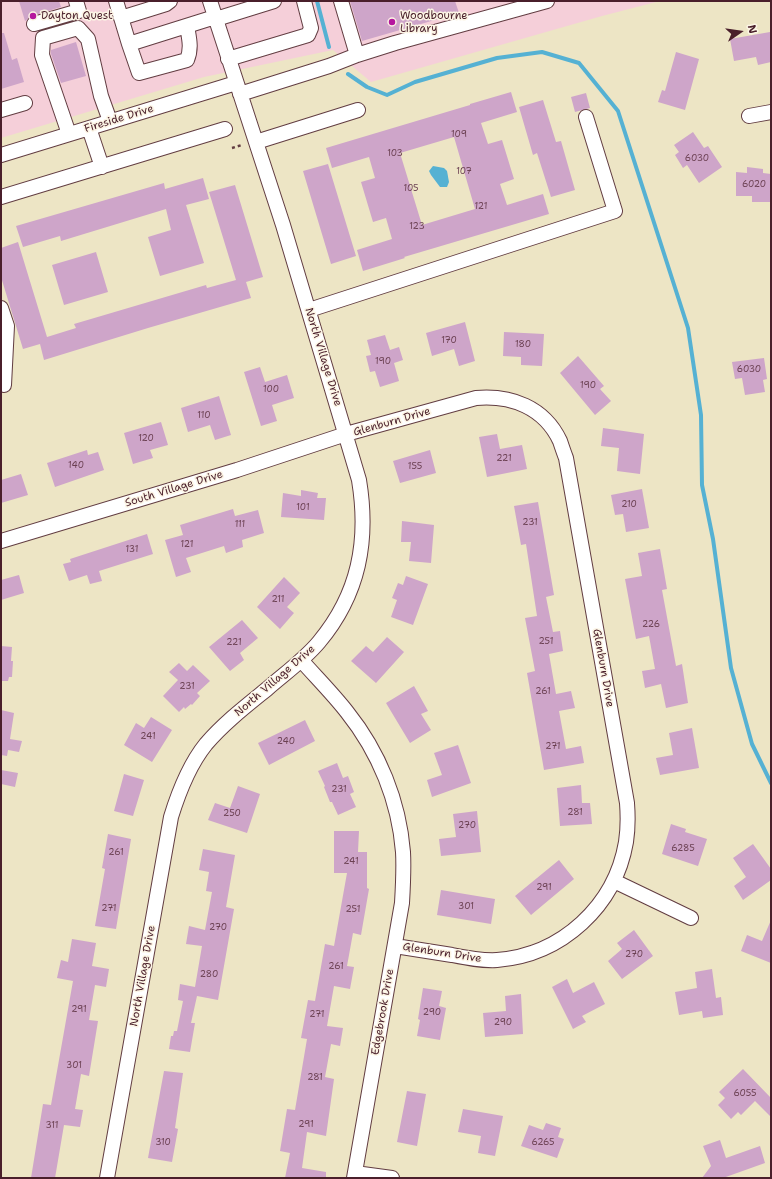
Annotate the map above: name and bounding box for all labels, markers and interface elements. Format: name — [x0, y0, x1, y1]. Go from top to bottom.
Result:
place label: Dayton Quest — [41, 9, 113, 23]
place label: Woodbourne Library — [400, 9, 468, 35]
marker: Dayton Quest — [28, 11, 38, 21]
north arrow — [720, 12, 760, 52]
marker: Woodbourne Library — [387, 17, 397, 27]
text: N — [744, 23, 760, 35]
street label: Fireside Drive — [83, 102, 155, 136]
house number: 109 — [451, 130, 467, 140]
house number: 103 — [387, 149, 403, 159]
house number: 6030 — [685, 154, 709, 164]
house number: 107 — [456, 167, 472, 177]
house number: 6020 — [742, 180, 766, 190]
house number: 105 — [403, 184, 419, 194]
house number: 121 — [475, 202, 487, 212]
house number: 123 — [409, 222, 425, 232]
street label: North Village Drive — [302, 306, 344, 408]
house number: 170 — [441, 336, 457, 346]
house number: 180 — [515, 340, 531, 350]
house number: 190 — [375, 357, 391, 367]
house number: 6030 — [737, 365, 761, 375]
house number: 190 — [580, 381, 596, 391]
house number: 100 — [263, 385, 279, 395]
street label: Glenburn Drive — [352, 405, 432, 439]
house number: 110 — [197, 411, 211, 421]
house number: 120 — [138, 434, 154, 444]
house number: 221 — [496, 454, 512, 464]
house number: 140 — [68, 461, 84, 471]
house number: 155 — [408, 462, 422, 472]
street label: South Village Drive — [123, 468, 225, 510]
house number: 210 — [621, 500, 637, 510]
house number: 101 — [296, 503, 310, 513]
house number: 231 — [522, 518, 538, 528]
house number: 111 — [235, 520, 245, 530]
house number: 121 — [181, 540, 193, 550]
house number: 131 — [126, 545, 138, 555]
house number: 211 — [271, 595, 285, 605]
house number: 226 — [642, 620, 660, 630]
street label: Glenburn Drive — [590, 628, 616, 708]
house number: 251 — [538, 637, 554, 647]
house number: 221 — [226, 638, 242, 648]
street label: North Village Drive — [232, 642, 318, 720]
house number: 231 — [179, 682, 195, 692]
house number: 261 — [535, 687, 551, 697]
house number: 241 — [140, 732, 156, 742]
house number: 240 — [277, 737, 295, 747]
house number: 271 — [545, 742, 561, 752]
house number: 231 — [331, 785, 347, 795]
house number: 281 — [567, 808, 583, 818]
house number: 250 — [223, 809, 241, 819]
house number: 270 — [458, 821, 476, 831]
house number: 6285 — [671, 844, 695, 854]
house number: 261 — [108, 848, 124, 858]
house number: 241 — [343, 857, 359, 867]
house number: 291 — [536, 883, 552, 893]
house number: 301 — [458, 902, 474, 912]
house number: 271 — [101, 904, 117, 914]
house number: 251 — [345, 905, 361, 915]
house number: 270 — [209, 923, 227, 933]
street label: North Village Drive — [128, 924, 158, 1028]
street label: Glenburn Drive — [402, 940, 482, 966]
house number: 270 — [625, 950, 643, 960]
house number: 261 — [328, 962, 344, 972]
street label: Edgebrook Drive — [369, 968, 397, 1056]
house number: 280 — [200, 970, 218, 980]
house number: 291 — [71, 1005, 87, 1015]
house number: 290 — [423, 1008, 441, 1018]
house number: 271 — [309, 1010, 325, 1020]
house number: 290 — [494, 1018, 512, 1028]
house number: 301 — [66, 1061, 82, 1071]
house number: 281 — [307, 1073, 323, 1083]
house number: 6055 — [734, 1089, 756, 1099]
house number: 291 — [298, 1120, 314, 1130]
house number: 311 — [45, 1121, 59, 1131]
house number: 310 — [155, 1138, 171, 1148]
house number: 6265 — [531, 1138, 555, 1148]

